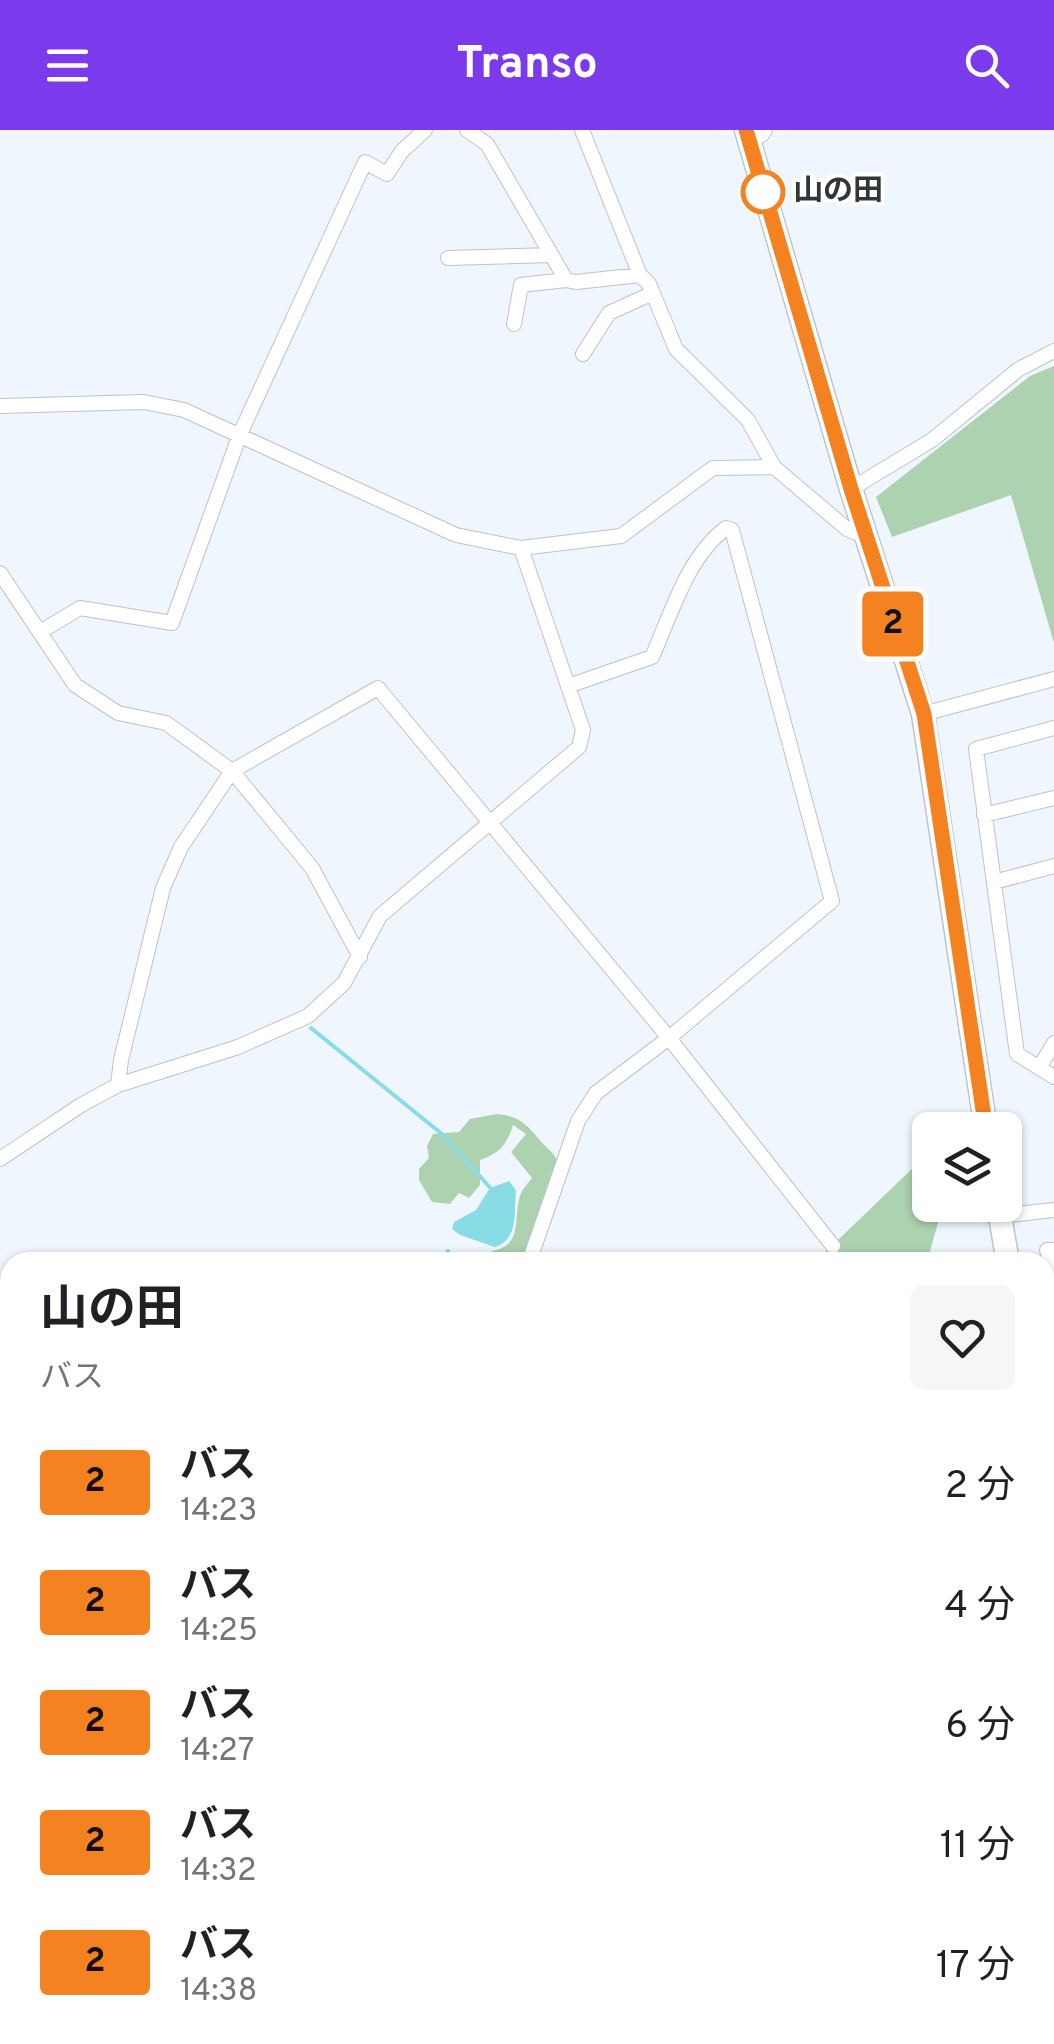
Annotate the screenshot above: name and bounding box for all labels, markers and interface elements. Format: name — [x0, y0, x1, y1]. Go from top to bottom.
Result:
text: Transo — [456, 37, 598, 94]
icon: menu — [40, 38, 95, 93]
icon: search — [959, 38, 1014, 93]
marker: 山の田 — [742, 171, 784, 213]
place label: 山の田 — [793, 174, 883, 211]
line badge: 2 — [860, 592, 926, 656]
text: 2 — [882, 602, 904, 646]
map controls — [912, 1112, 1022, 1222]
button: layers — [912, 1112, 1022, 1222]
text: 山の田 — [40, 1282, 184, 1342]
button: heart — [910, 1285, 1015, 1390]
text: バス — [40, 1359, 104, 1399]
text: バス — [180, 1443, 256, 1492]
text: 2 — [84, 1460, 106, 1504]
text: 2 分 — [945, 1463, 1015, 1512]
text: 14:23 — [180, 1492, 257, 1532]
text: バス — [180, 1563, 256, 1612]
text: 2 — [84, 1580, 106, 1624]
text: 4 分 — [944, 1583, 1015, 1632]
text: 14:25 — [180, 1612, 258, 1652]
text: バス — [180, 1683, 256, 1732]
text: 2 — [84, 1700, 106, 1744]
text: 6 分 — [945, 1703, 1015, 1752]
text: 14:27 — [180, 1732, 254, 1772]
text: バス — [180, 1803, 256, 1852]
text: 2 — [84, 1820, 106, 1864]
text: 11 分 — [940, 1823, 1015, 1872]
text: 14:32 — [180, 1852, 257, 1892]
text: バス — [180, 1923, 256, 1972]
text: 2 — [84, 1940, 106, 1984]
text: 17 分 — [936, 1943, 1015, 1992]
text: 14:38 — [180, 1972, 257, 2012]

